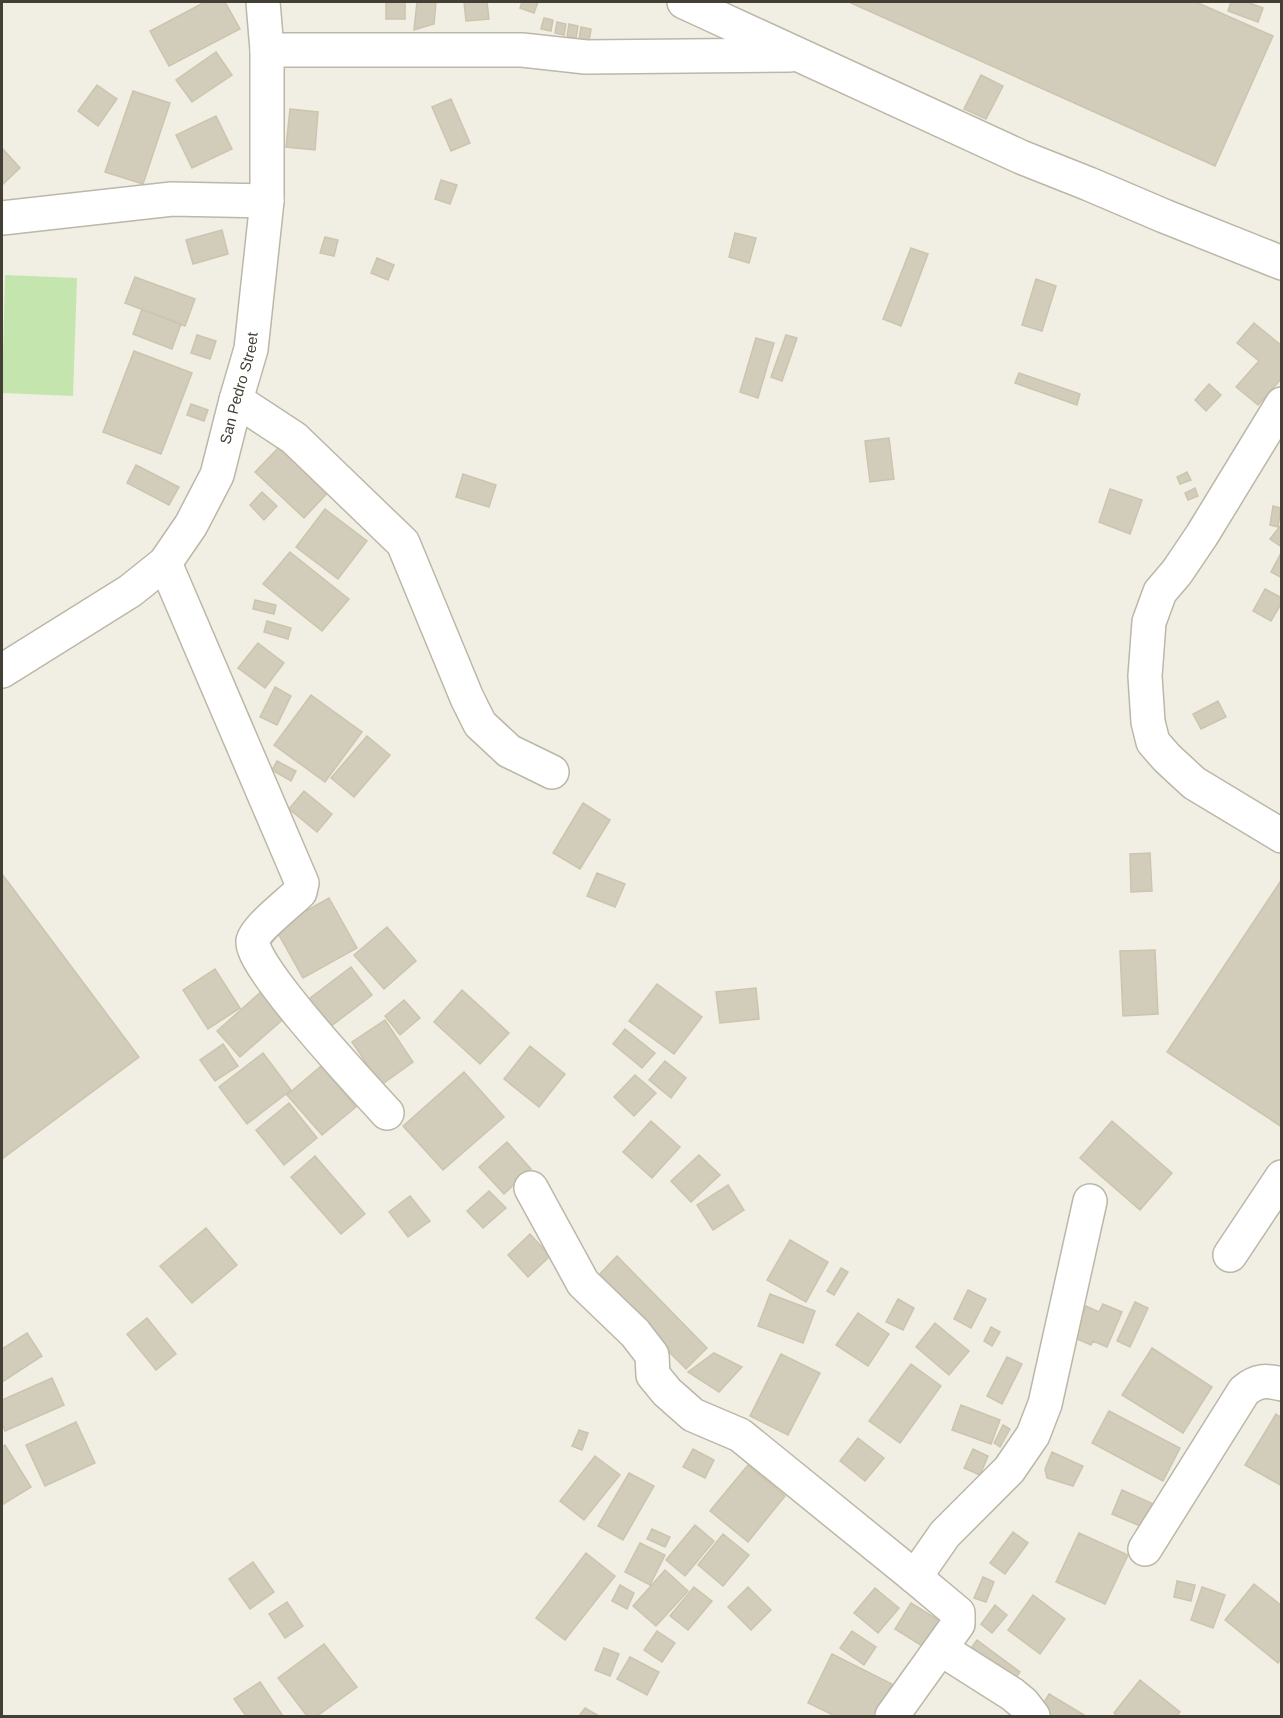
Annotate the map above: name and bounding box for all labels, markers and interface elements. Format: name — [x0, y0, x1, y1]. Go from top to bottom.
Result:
street label: San Pedro Street — [216, 330, 261, 446]

